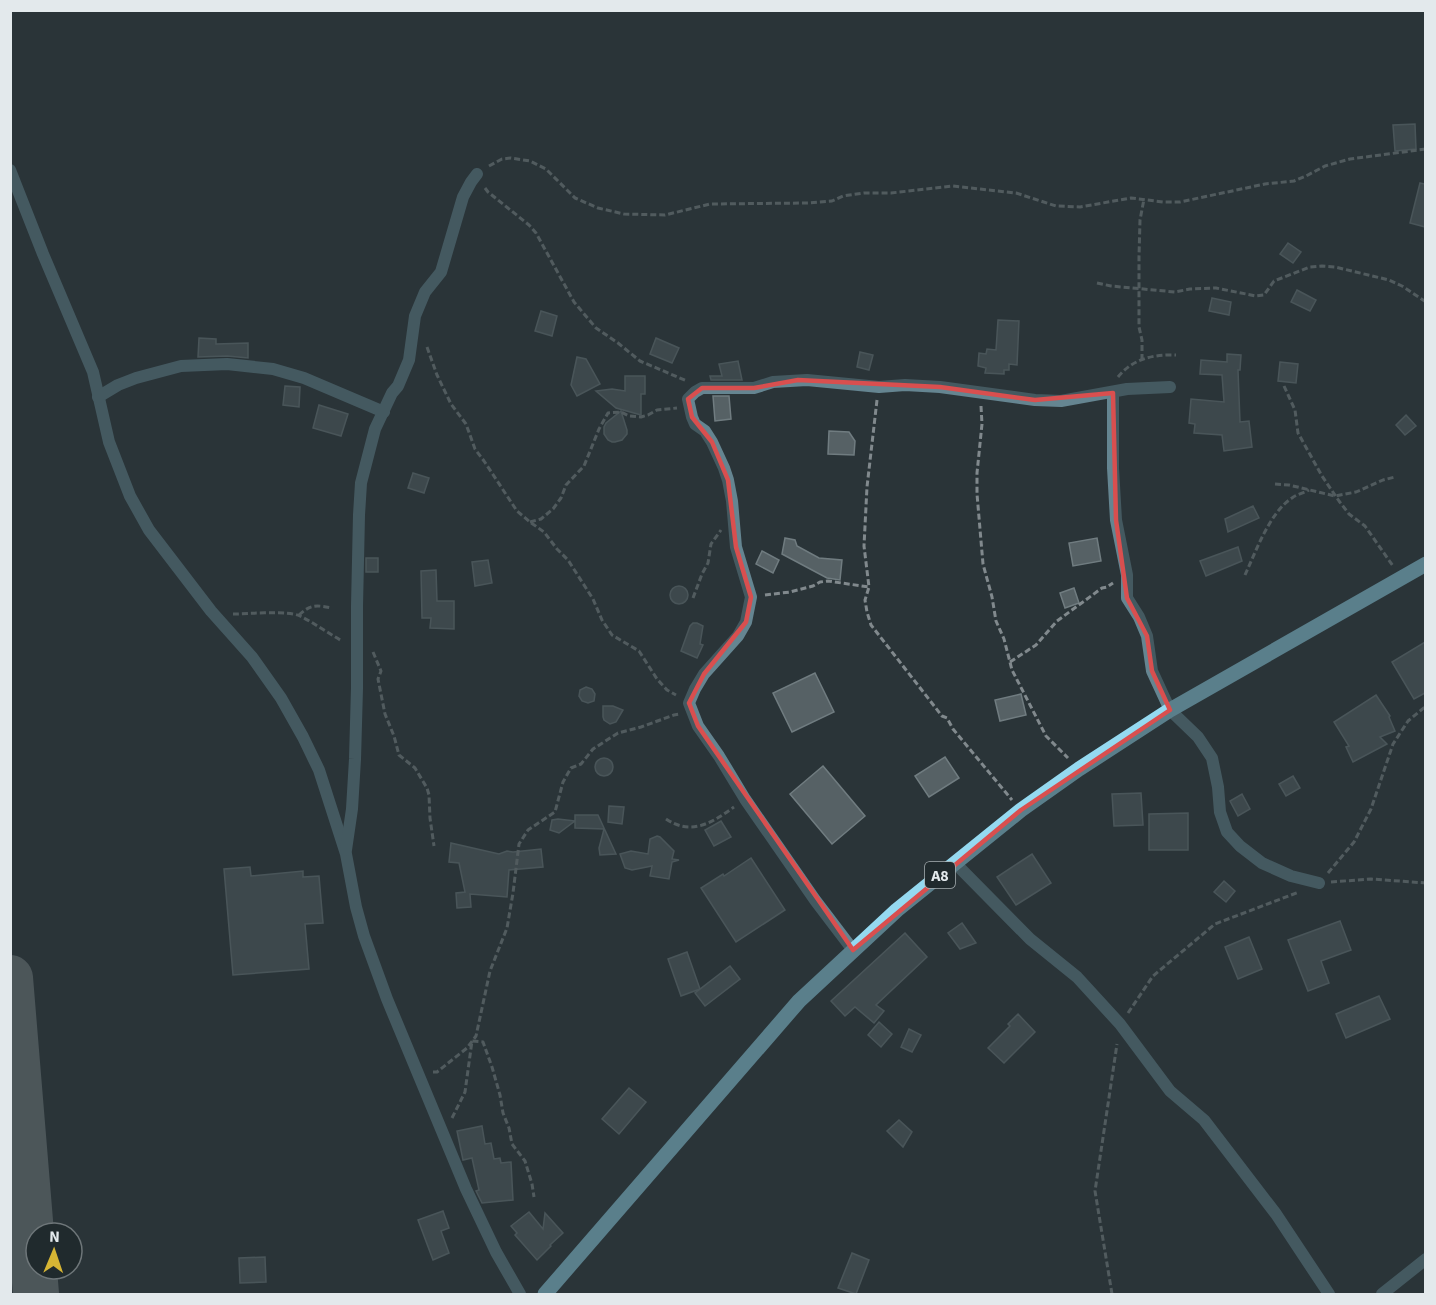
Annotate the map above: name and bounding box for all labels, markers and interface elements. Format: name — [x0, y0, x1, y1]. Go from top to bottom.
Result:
road number: A8 — [925, 862, 955, 888]
north arrow — [24, 1221, 84, 1281]
text: N — [49, 1226, 60, 1248]

